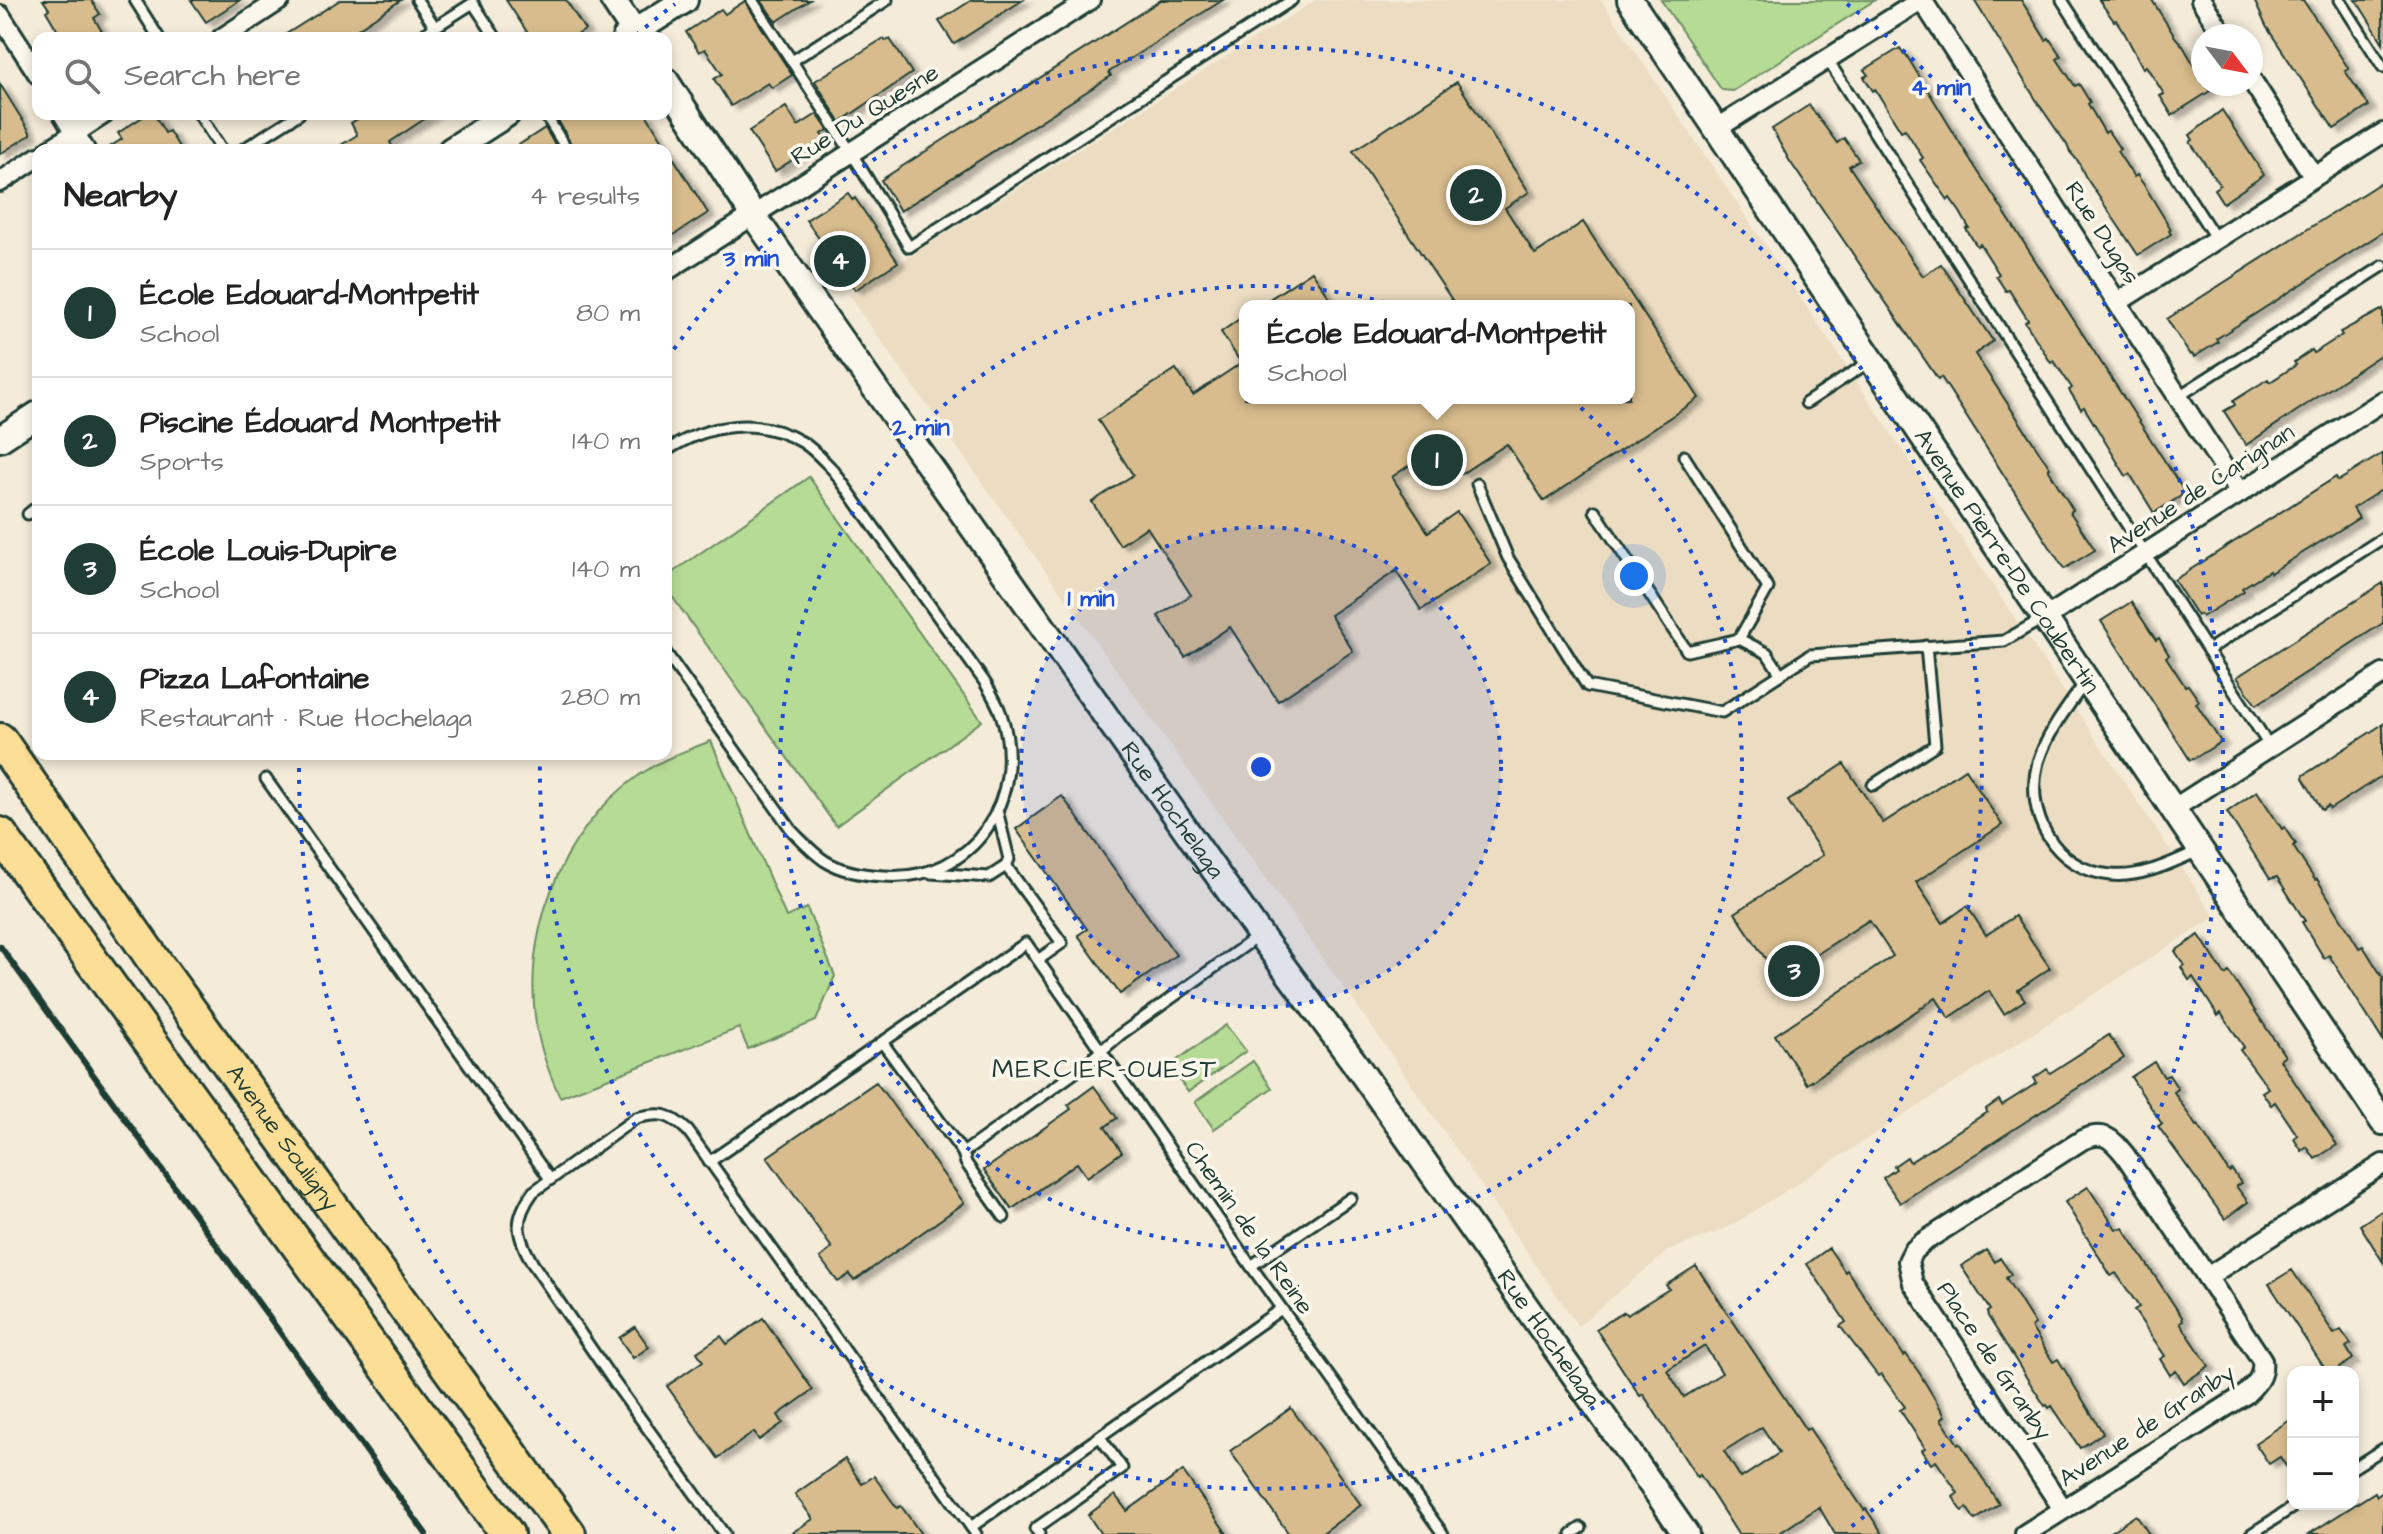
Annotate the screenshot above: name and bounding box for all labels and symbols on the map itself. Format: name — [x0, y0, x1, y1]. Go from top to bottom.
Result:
north arrow — [2191, 24, 2263, 96]
street label: Rue Du Quesne — [785, 56, 945, 174]
text: 4 min — [1911, 71, 1971, 105]
pin: 2 — [1450, 165, 1502, 225]
street label: Rue Dugas — [2055, 175, 2148, 292]
pin: 4 — [814, 231, 866, 291]
text: 3 min — [722, 242, 779, 276]
text: 2 min — [891, 411, 950, 445]
street label: Avenue de Carignan — [2101, 416, 2302, 563]
street label: Avenue Pierre-De Coubertin — [1906, 422, 2108, 700]
pin: 1 — [1411, 430, 1463, 490]
your location — [1614, 556, 1654, 596]
text: 1 min — [1068, 582, 1115, 616]
street label: Rue Hochelaga — [1112, 735, 1232, 886]
centre of rings — [1247, 753, 1275, 781]
pin: 3 — [1768, 941, 1820, 1001]
district label: MERCIER-OUEST — [992, 1051, 1218, 1087]
street label: Avenue Souligny — [218, 1058, 347, 1219]
street label: Chemin de la Reine — [1176, 1134, 1322, 1322]
street label: Rue Hochelaga — [1488, 1263, 1608, 1414]
street label: Place de Granby — [1927, 1275, 2060, 1448]
street label: Avenue de Granby — [2053, 1356, 2242, 1496]

